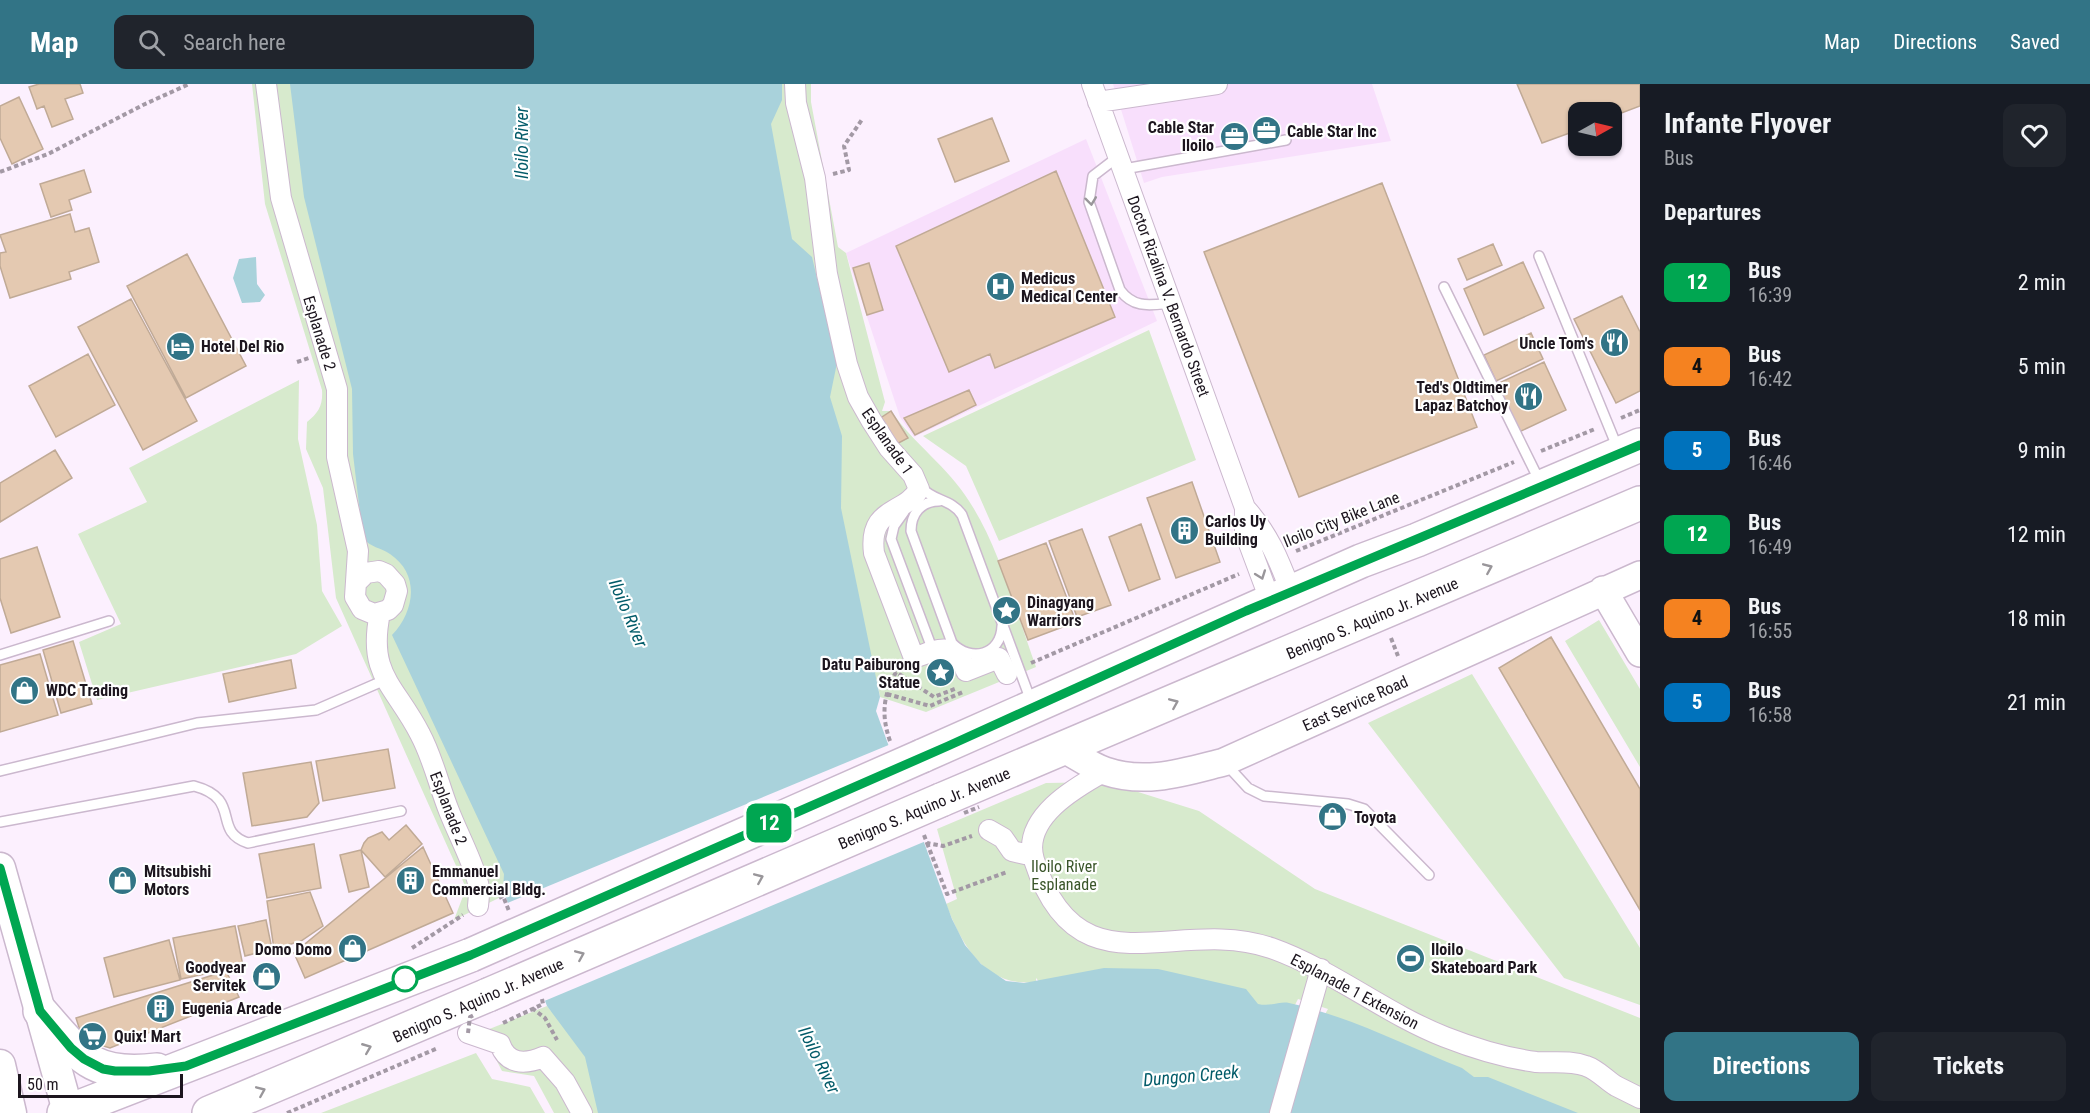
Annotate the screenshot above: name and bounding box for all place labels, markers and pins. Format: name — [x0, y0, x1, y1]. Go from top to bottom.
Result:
office icon: Cable Star Inc — [1250, 115, 1282, 147]
place label: Cable Star Iloilo — [1148, 118, 1214, 155]
office icon: Cable Star Iloilo — [1219, 120, 1251, 152]
place label: Cable Star Inc — [1287, 122, 1377, 141]
place label: Medicus Medical Center — [1021, 269, 1118, 306]
hospital icon: Medicus Medical Center — [984, 271, 1016, 303]
restaurant icon: Uncle Tom's — [1599, 327, 1631, 359]
hotel icon: Hotel Del Rio — [164, 330, 196, 362]
place label: Uncle Tom's — [1519, 334, 1594, 353]
place label: Hotel Del Rio — [201, 337, 284, 356]
place label: Ted's Oldtimer Lapaz Batchoy — [1415, 378, 1508, 415]
restaurant icon: Ted's Oldtimer Lapaz Batchoy — [1513, 380, 1545, 412]
place label: Carlos Uy Building — [1205, 512, 1266, 549]
building icon: Carlos Uy Building — [1168, 514, 1200, 546]
place label: Dinagyang Warriors — [1027, 593, 1094, 630]
place icon: Dinagyang Warriors — [990, 595, 1022, 627]
place label: Datu Paiburong Statue — [822, 655, 920, 692]
place icon: Datu Paiburong Statue — [925, 657, 957, 689]
shop icon: WDC Trading — [9, 674, 41, 706]
place label: WDC Trading — [46, 681, 128, 700]
shop icon: Toyota — [1317, 801, 1349, 833]
place label: Toyota — [1354, 808, 1397, 827]
place label: Mitsubishi Motors — [144, 862, 211, 899]
place label: Emmanuel Commercial Bldg. — [432, 862, 546, 899]
shop icon: Mitsubishi Motors — [107, 864, 139, 896]
building icon: Emmanuel Commercial Bldg. — [395, 864, 427, 896]
shop icon: Domo Domo — [337, 933, 369, 965]
place label: Domo Domo — [255, 940, 332, 959]
place label: Iloilo Skateboard Park — [1431, 940, 1537, 977]
sports icon: Iloilo Skateboard Park — [1394, 942, 1426, 974]
place label: Goodyear Servitek — [185, 958, 246, 995]
shop icon: Goodyear Servitek — [251, 960, 283, 992]
unlabelled marker — [392, 966, 418, 992]
building icon: Eugenia Arcade — [145, 992, 177, 1024]
place label: Eugenia Arcade — [182, 999, 282, 1018]
supermarket icon: Quix! Mart — [77, 1020, 109, 1052]
place label: Quix! Mart — [114, 1027, 181, 1046]

